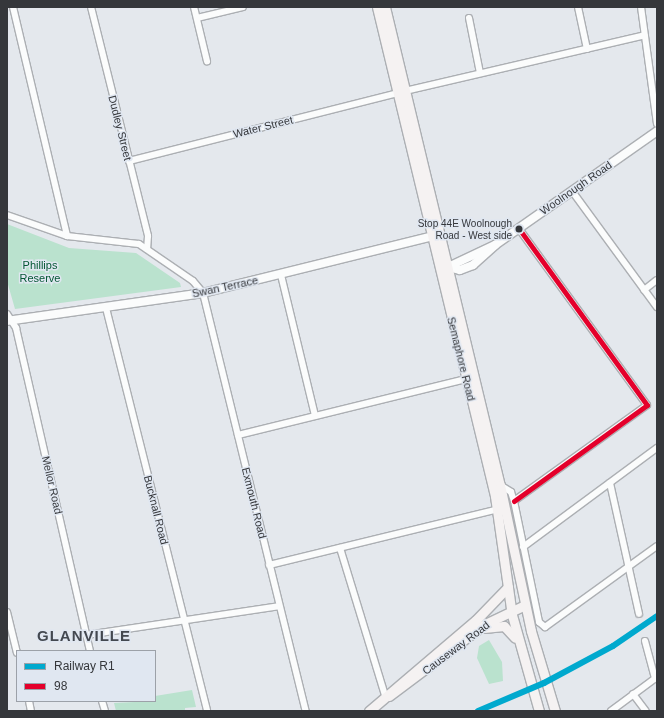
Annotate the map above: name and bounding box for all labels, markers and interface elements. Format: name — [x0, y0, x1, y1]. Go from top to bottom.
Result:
street label: Dudley Street — [106, 94, 134, 162]
street label: Water Street — [232, 113, 294, 141]
street label: Woolnough Road — [537, 158, 615, 218]
place label: Stop 44E Woolnough Road - West side — [418, 217, 512, 240]
marker: Stop 44E Woolnough Road - West side — [514, 224, 524, 234]
park label: Phillips Reserve — [20, 259, 60, 285]
street label: Swan Terrace — [191, 274, 259, 300]
street label: Semaphore Road — [444, 316, 478, 402]
street label: Mellor Road — [39, 455, 65, 515]
street label: Exmouth Road — [239, 466, 269, 540]
street label: Bucknall Road — [141, 474, 171, 546]
street label: Causeway Road — [420, 618, 492, 678]
district label: GLANVILLE — [37, 627, 131, 645]
legend — [16, 650, 156, 702]
text: Railway R1 — [54, 659, 115, 673]
text: 98 — [54, 679, 67, 693]

